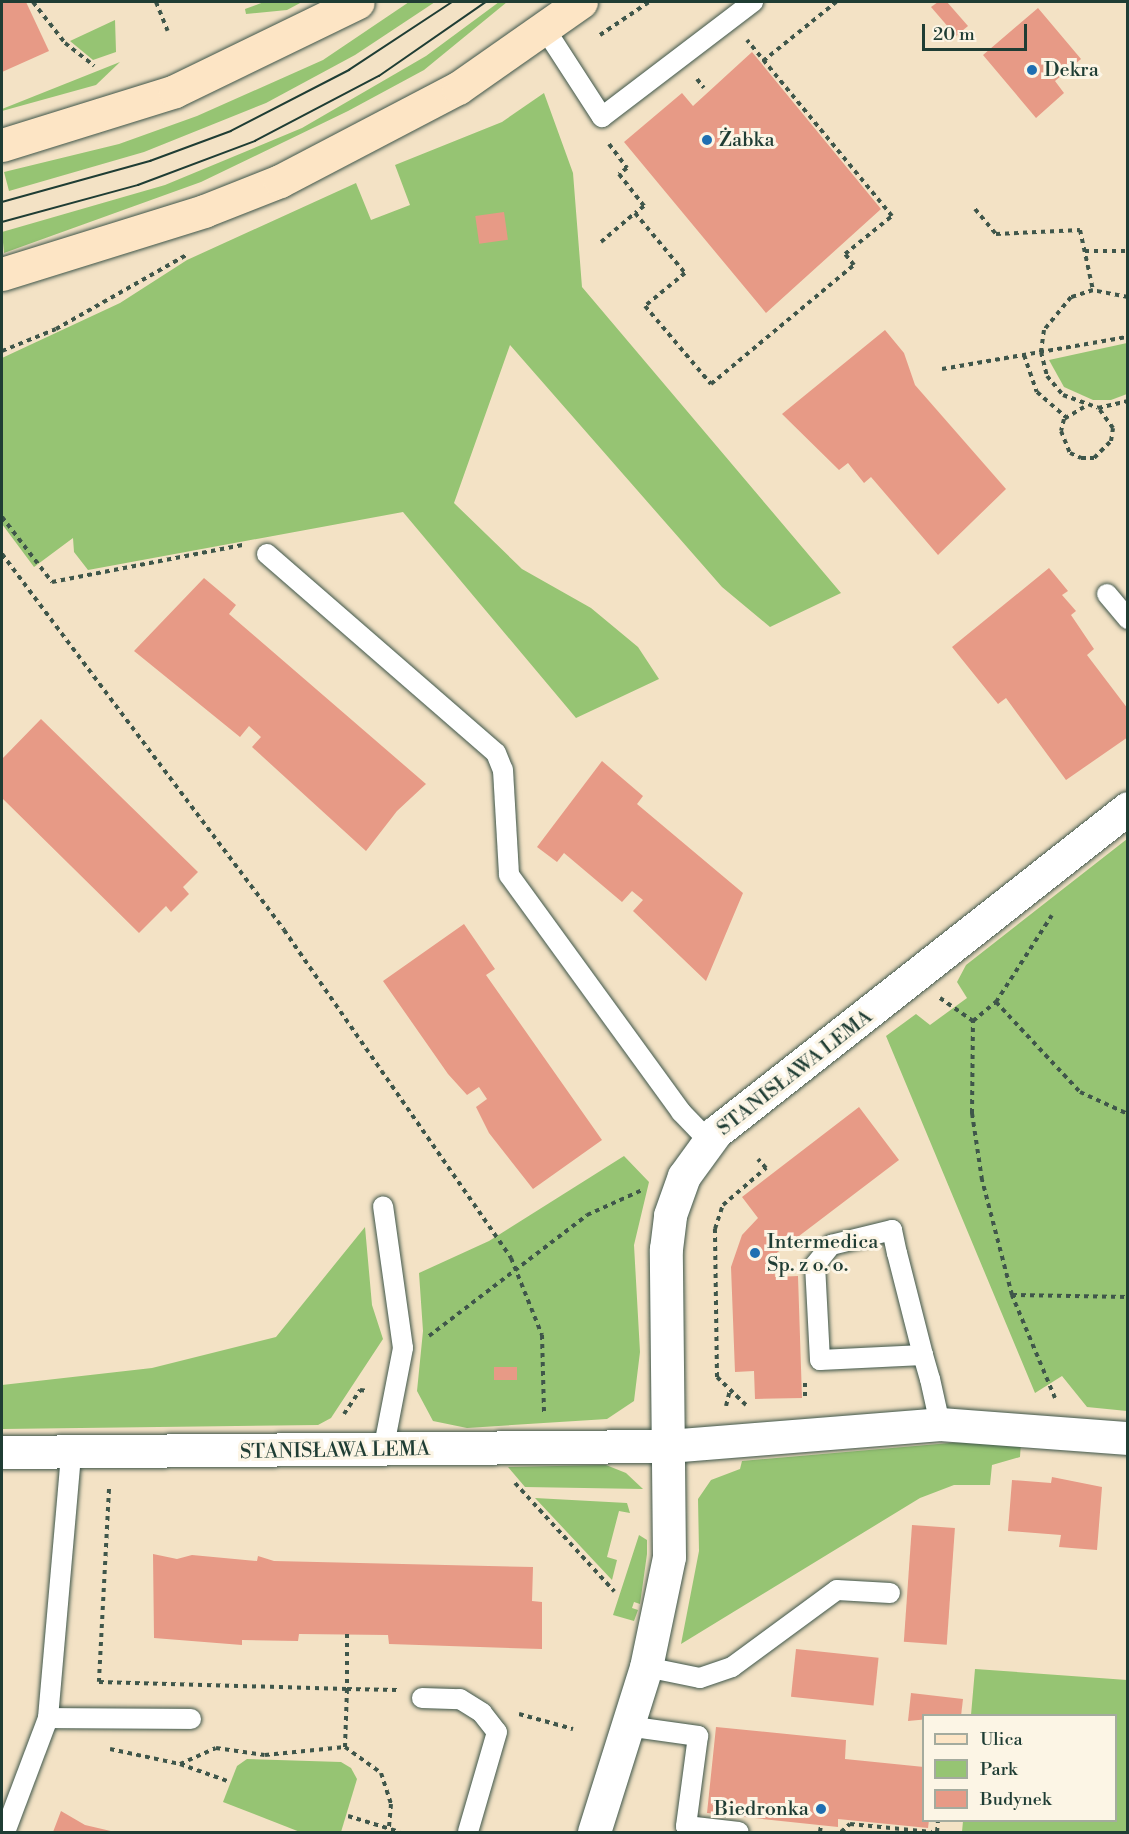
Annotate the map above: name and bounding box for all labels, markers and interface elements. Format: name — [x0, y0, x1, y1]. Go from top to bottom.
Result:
scale bar — [925, 12, 1030, 50]
text: 20 m — [933, 23, 975, 46]
place label: Dekra — [1044, 58, 1099, 82]
marker: Dekra — [1025, 63, 1039, 77]
place label: Żabka — [719, 128, 775, 152]
marker: Żabka — [700, 133, 714, 147]
street label: STANISŁAWA LEMA — [713, 1005, 877, 1141]
place label: Intermedica Sp. z o. o. — [767, 1230, 878, 1277]
marker: Intermedica Sp. z o. o. — [748, 1246, 762, 1260]
street label: STANISŁAWA LEMA — [240, 1437, 430, 1465]
legend — [922, 1714, 1117, 1822]
text: Ulica — [980, 1728, 1023, 1751]
text: Park — [980, 1758, 1017, 1781]
text: Budynek — [980, 1788, 1051, 1811]
place label: Biedronka — [714, 1797, 809, 1821]
marker: Biedronka — [814, 1802, 828, 1816]

